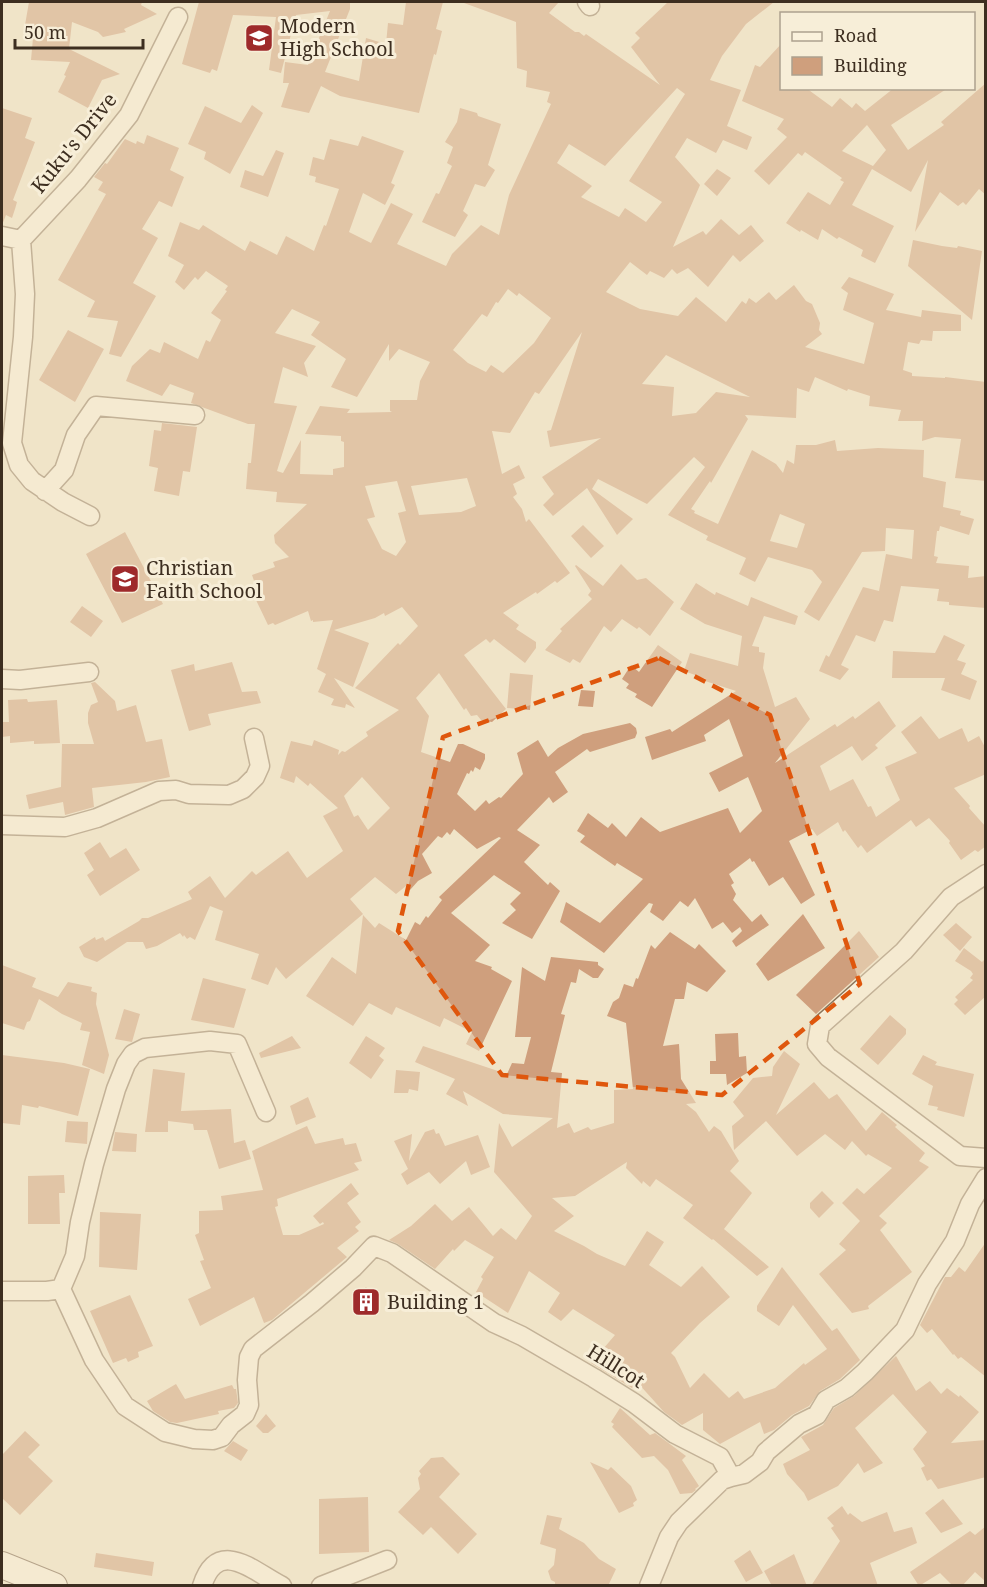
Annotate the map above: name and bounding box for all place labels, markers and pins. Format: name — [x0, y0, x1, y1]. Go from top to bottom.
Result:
place label: Modern High School — [280, 12, 394, 62]
school or university icon: Modern High School — [243, 22, 275, 54]
place label: Christian Faith School — [146, 554, 262, 604]
school or university icon: Christian Faith School — [109, 563, 141, 595]
building icon: Building 1 — [350, 1286, 382, 1318]
place label: Building 1 — [387, 1288, 484, 1315]

